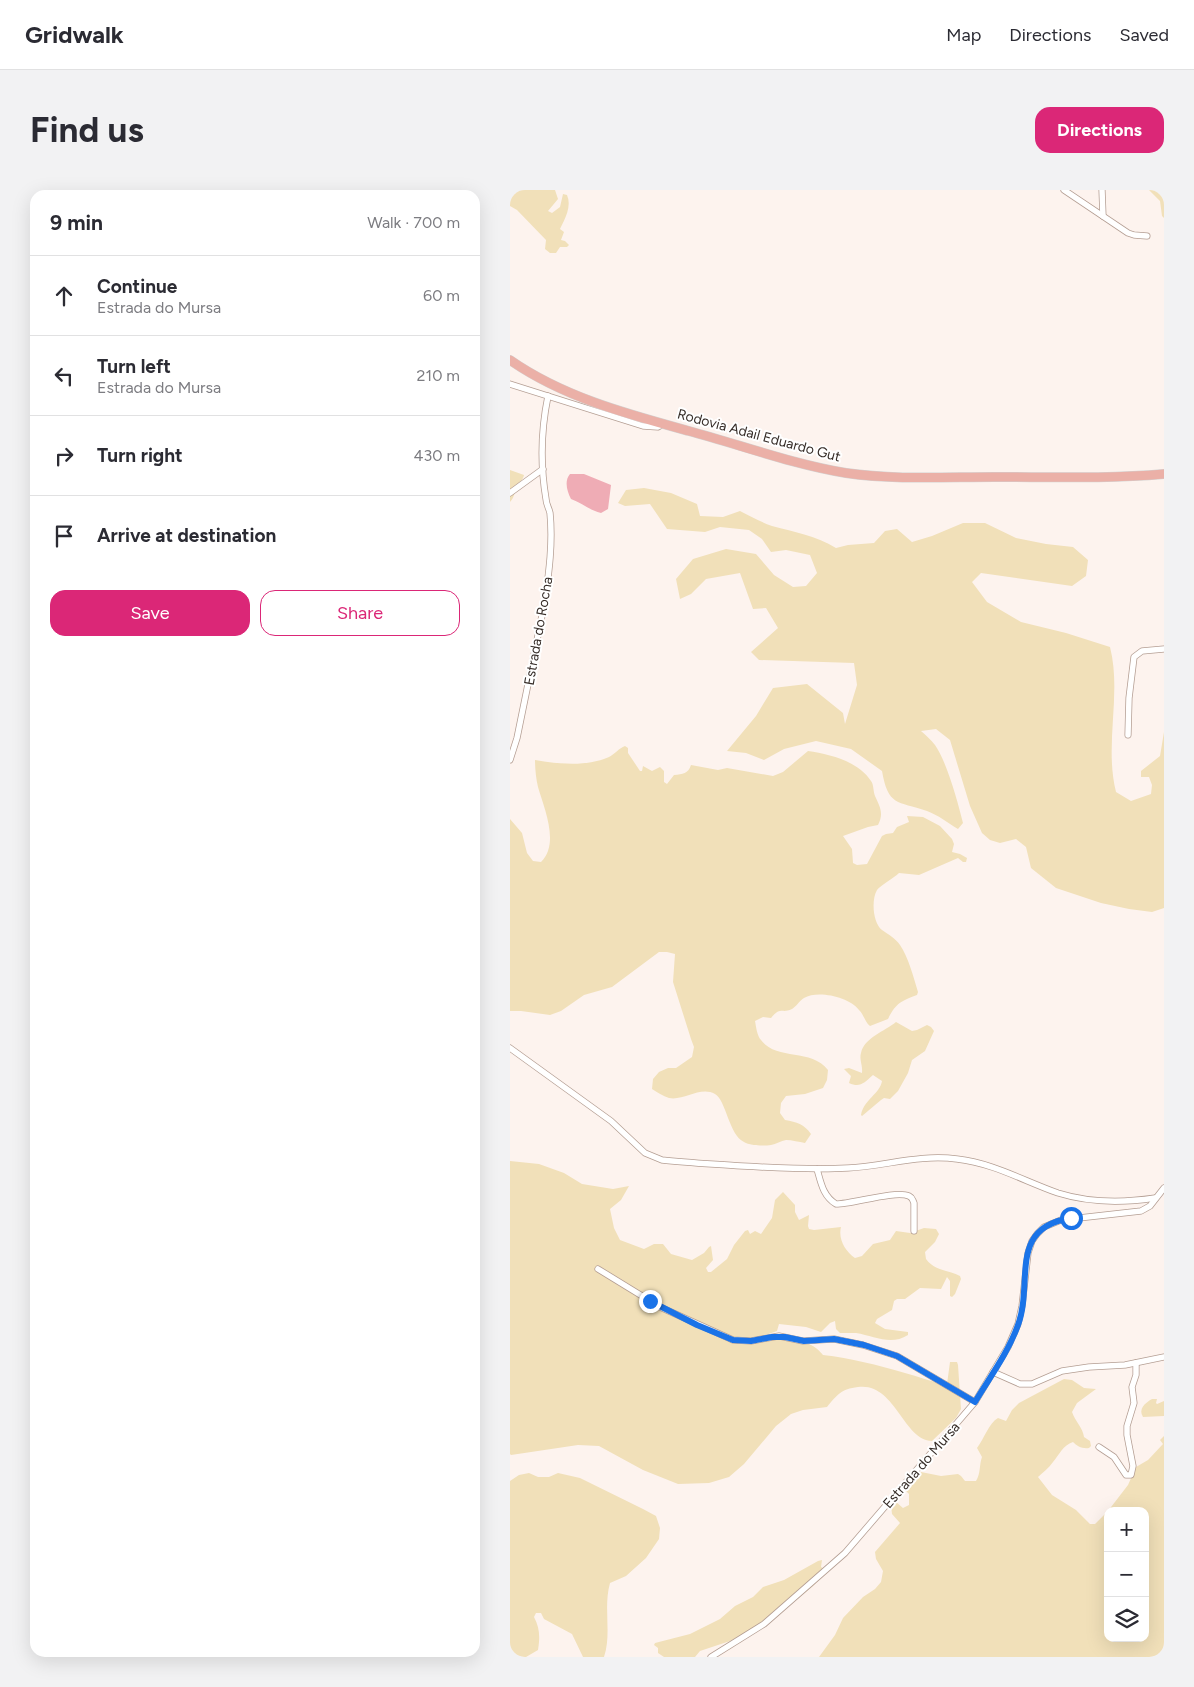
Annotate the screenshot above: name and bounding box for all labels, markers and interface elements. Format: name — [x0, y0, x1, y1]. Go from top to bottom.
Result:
text: Gridwalk — [25, 20, 124, 49]
text: Map — [946, 24, 981, 46]
text: Directions — [1009, 24, 1091, 46]
text: Saved — [1119, 24, 1169, 46]
button: Directions — [1035, 107, 1164, 153]
text: Find us — [30, 109, 144, 151]
text: 9 min — [50, 210, 103, 235]
text: Walk · 700 m — [367, 213, 460, 232]
text: Continue — [97, 275, 177, 298]
icon: ahead — [50, 282, 78, 310]
text: 60 m — [423, 286, 460, 305]
text: Estrada do Mursa — [97, 298, 221, 317]
text: Turn left — [97, 355, 171, 378]
icon: left — [50, 362, 78, 390]
text: 210 m — [417, 366, 460, 385]
text: Estrada do Mursa — [97, 378, 221, 397]
street label: Rodovia Adail Eduardo Gut — [675, 405, 842, 465]
icon: right — [50, 442, 78, 470]
text: Turn right — [97, 444, 183, 467]
text: 430 m — [414, 446, 460, 465]
icon: arrive — [50, 522, 78, 550]
text: Arrive at destination — [97, 524, 276, 547]
street label: Estrada do Rocha — [521, 575, 556, 687]
button: Save — [50, 590, 250, 636]
button: Share — [260, 590, 460, 636]
route start — [1060, 1207, 1083, 1230]
route end — [639, 1290, 662, 1313]
street label: Estrada do Mursa — [879, 1419, 963, 1512]
map controls — [1104, 1507, 1149, 1642]
button: + — [1104, 1507, 1149, 1552]
button: − — [1104, 1552, 1149, 1597]
button: layers — [1104, 1597, 1149, 1642]

